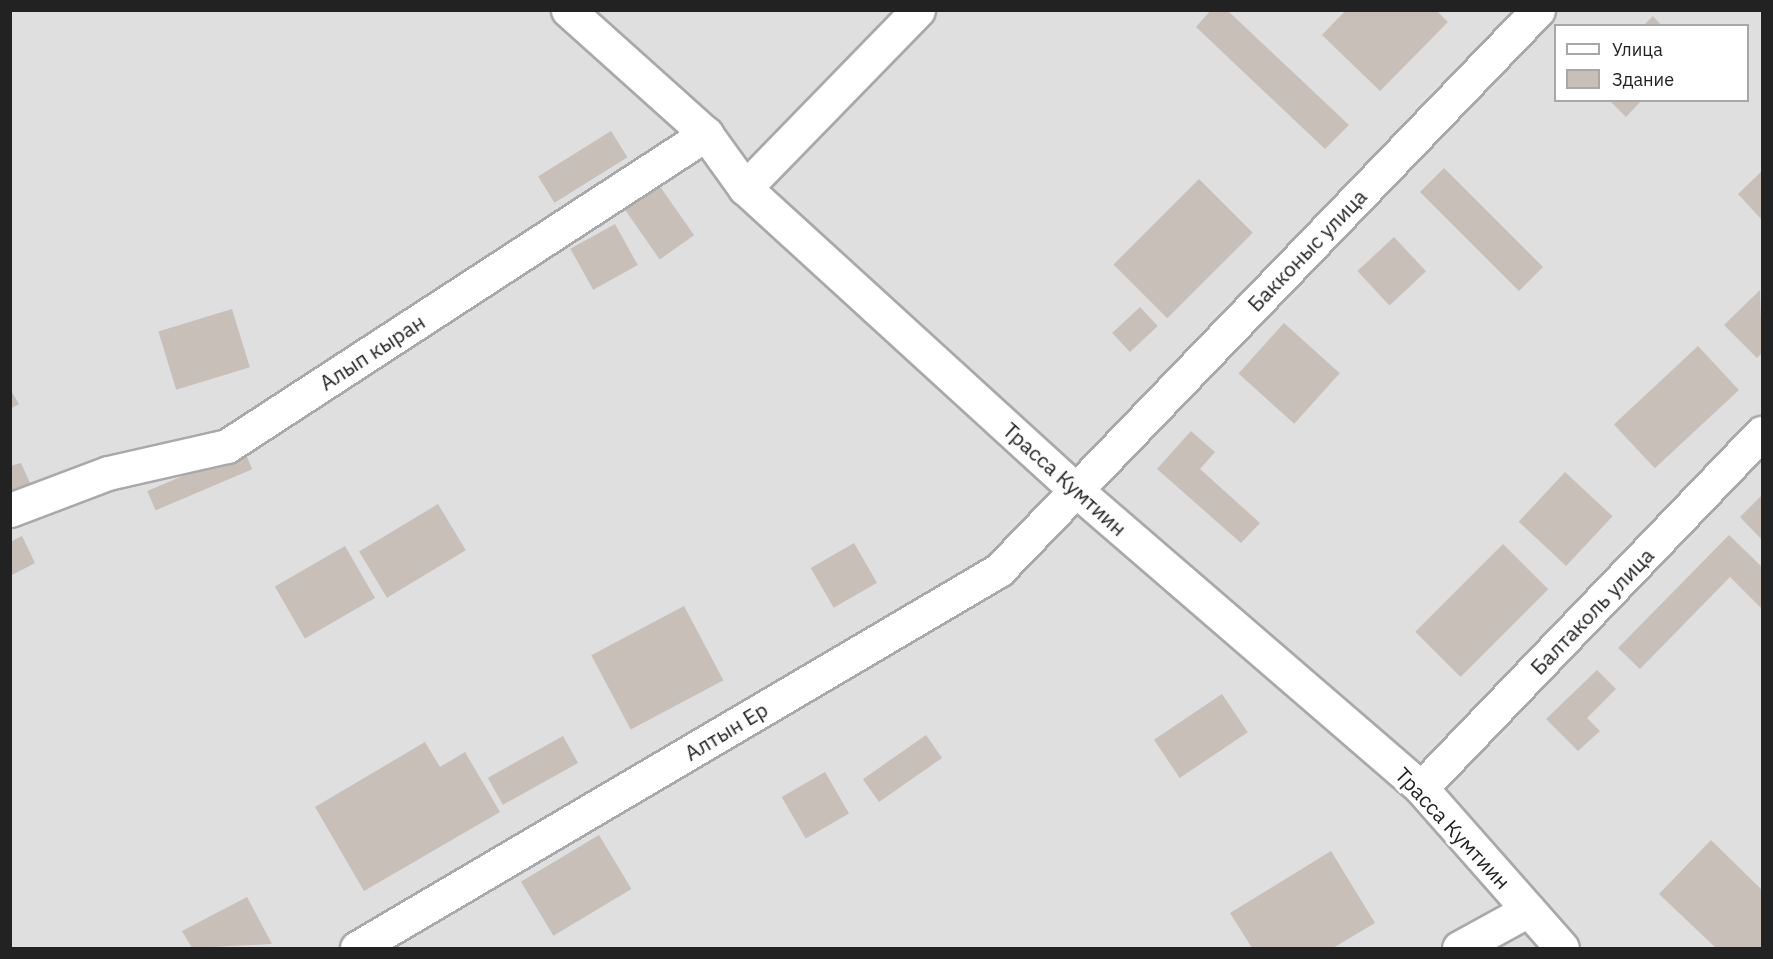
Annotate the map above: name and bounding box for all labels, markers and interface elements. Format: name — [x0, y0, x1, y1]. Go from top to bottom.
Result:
legend — [1554, 24, 1749, 102]
text: Улица — [1612, 38, 1663, 61]
text: Здание — [1612, 68, 1674, 91]
street label: Бакконыс улица — [1242, 184, 1372, 316]
street label: Алып кыран — [315, 309, 429, 395]
street label: Трасса Кумтиин — [998, 417, 1132, 541]
street label: Балтаколь улица — [1525, 542, 1659, 680]
street label: Алтын Ер — [680, 696, 772, 766]
street label: Трасса Кумтиин — [1390, 762, 1516, 894]

